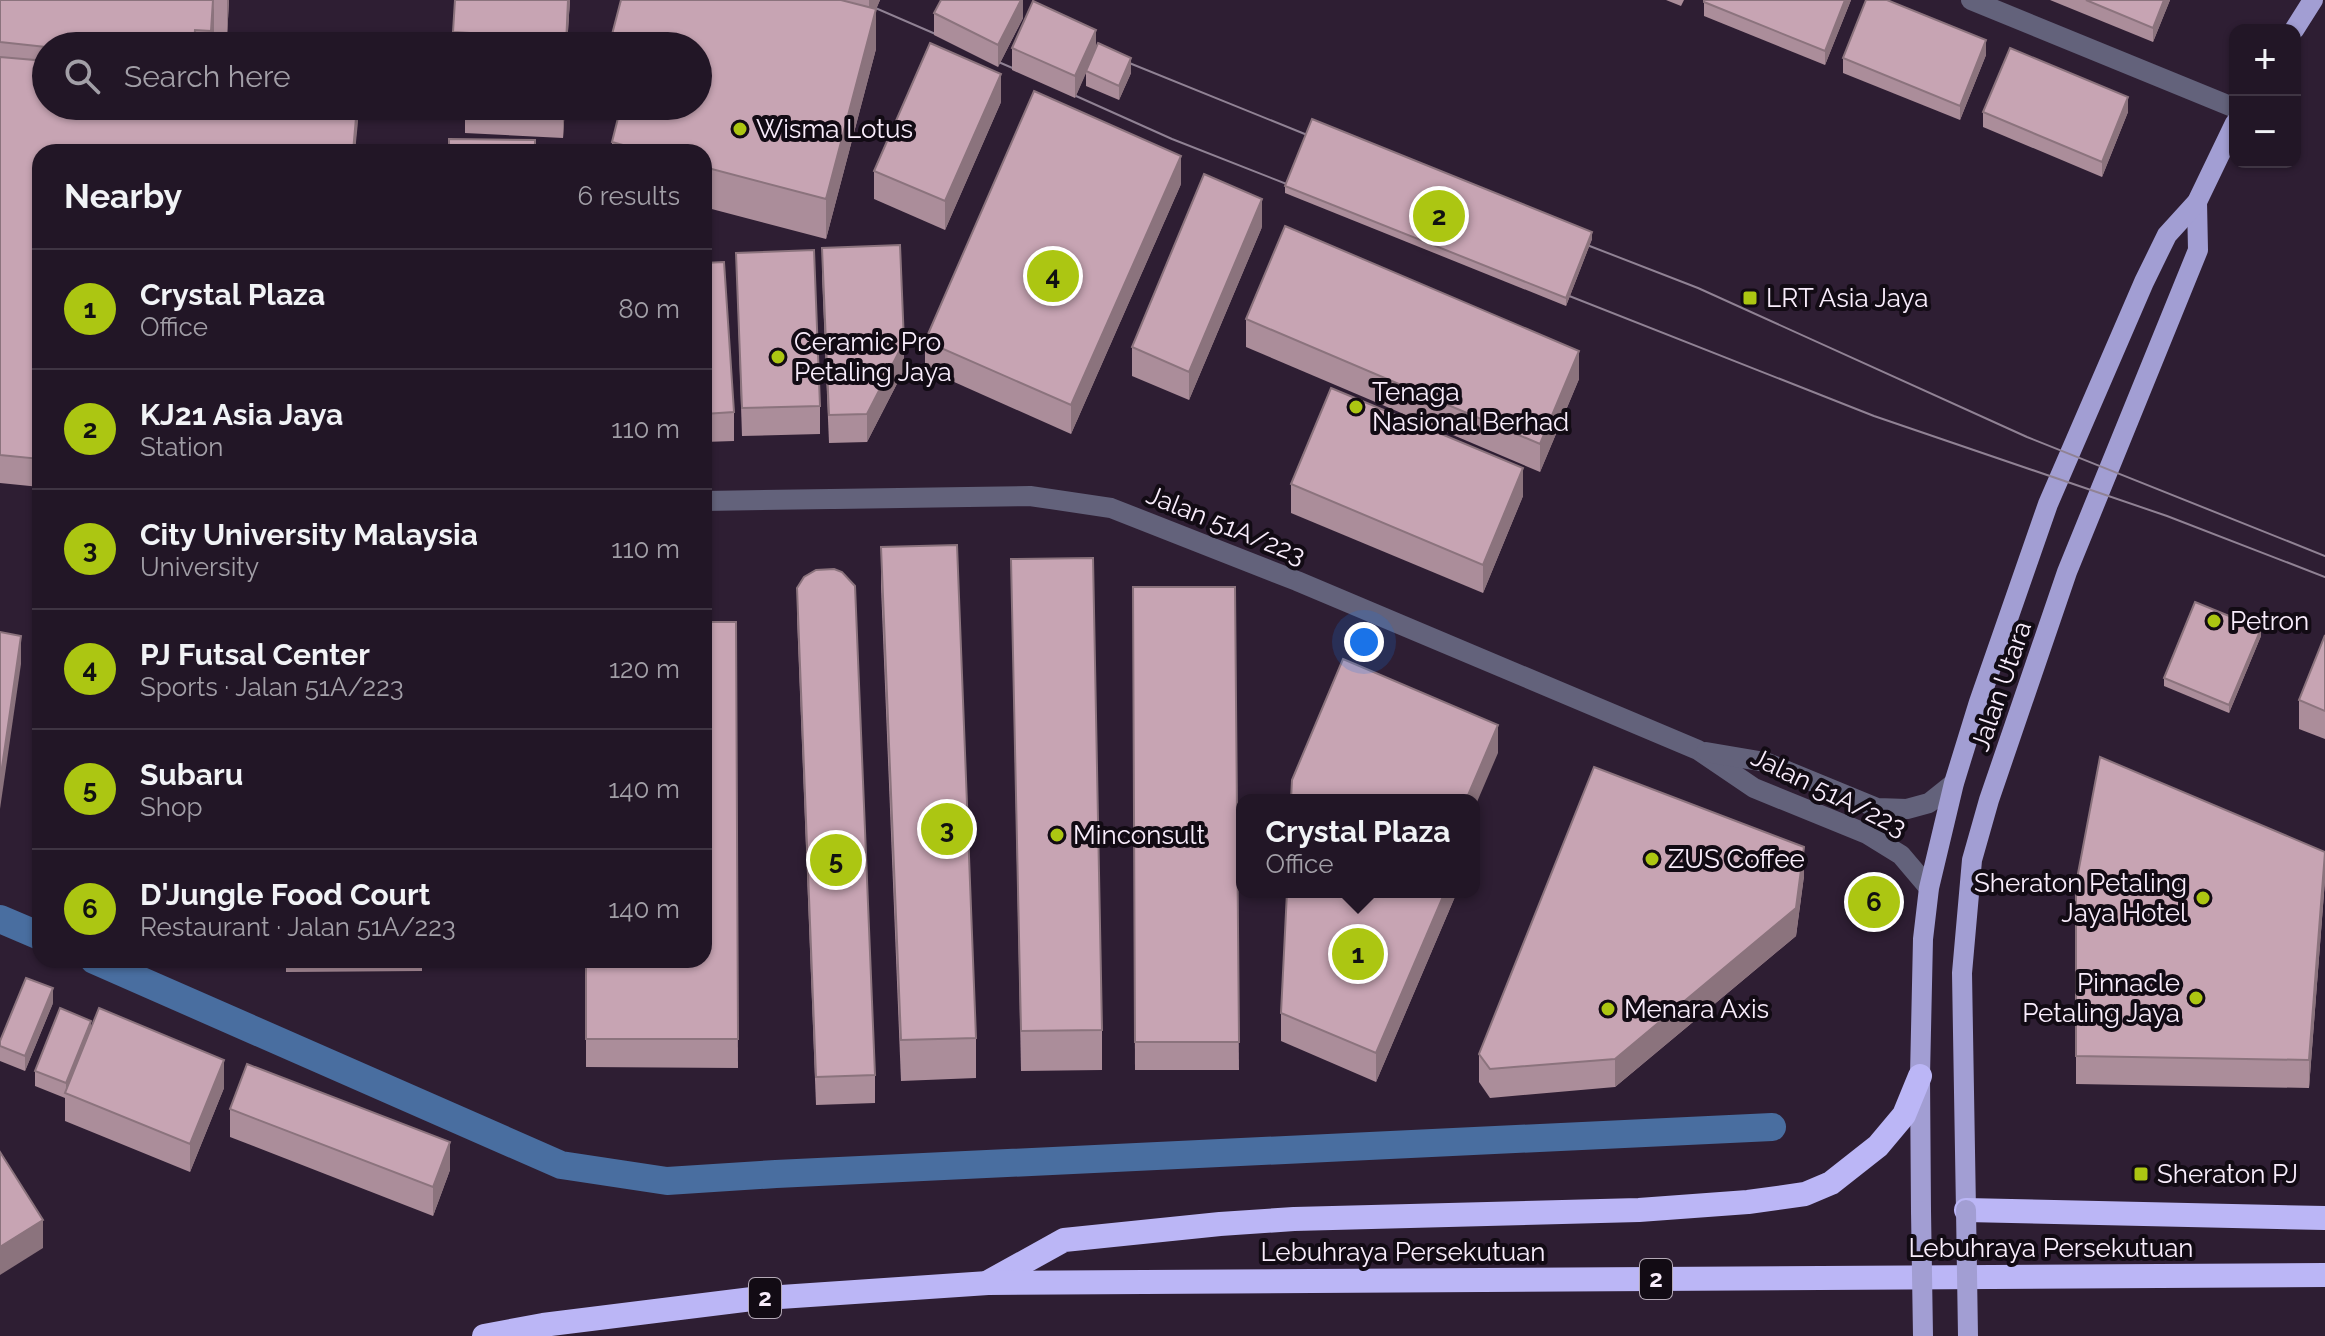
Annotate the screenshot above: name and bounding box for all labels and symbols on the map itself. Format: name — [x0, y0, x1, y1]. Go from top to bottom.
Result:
place label: Wisma Lotus — [756, 114, 913, 144]
marker: Wisma Lotus — [731, 120, 749, 138]
pin: 2 — [1413, 186, 1465, 246]
pin: 4 — [1027, 246, 1079, 306]
place label: LRT Asia Jaya — [1766, 283, 1929, 313]
marker: LRT Asia Jaya — [1741, 289, 1759, 307]
place label: Ceramic Pro Petaling Jaya — [794, 327, 952, 387]
marker: Ceramic Pro Petaling Jaya — [769, 348, 787, 366]
place label: Tenaga Nasional Berhad — [1372, 377, 1569, 437]
marker: Tenaga Nasional Berhad — [1347, 398, 1365, 416]
street label: Jalan 51A/223 — [1142, 480, 1310, 570]
place label: Petron — [2230, 606, 2309, 636]
marker: Petron — [2205, 612, 2223, 630]
street label: Jalan Utara — [1965, 617, 2037, 755]
your location — [1344, 622, 1384, 662]
street label: Jalan 51A/223 — [1747, 742, 1911, 842]
pin: 3 — [921, 799, 973, 859]
place label: Minconsult — [1073, 820, 1205, 850]
marker: Minconsult — [1048, 826, 1066, 844]
pin: 5 — [810, 830, 862, 890]
place label: ZUS Coffee — [1668, 844, 1805, 874]
marker: ZUS Coffee — [1643, 850, 1661, 868]
place label: Sheraton Petaling Jaya Hotel — [1974, 868, 2188, 928]
pin: 6 — [1848, 872, 1900, 932]
marker: Sheraton Petaling Jaya Hotel — [2194, 889, 2212, 907]
pin: 1 — [1332, 924, 1384, 984]
place label: Pinnacle Petaling Jaya — [2022, 968, 2180, 1028]
marker: Pinnacle Petaling Jaya — [2187, 989, 2205, 1007]
place label: Menara Axis — [1624, 994, 1769, 1024]
marker: Menara Axis — [1599, 1000, 1617, 1018]
place label: Sheraton PJ — [2157, 1159, 2298, 1189]
marker: Sheraton PJ — [2132, 1165, 2150, 1183]
street label: Lebuhraya Persekutuan — [1909, 1233, 2193, 1263]
street label: Lebuhraya Persekutuan — [1261, 1237, 1545, 1267]
road number: 2 — [1640, 1259, 1672, 1299]
road number: 2 — [749, 1278, 781, 1318]

